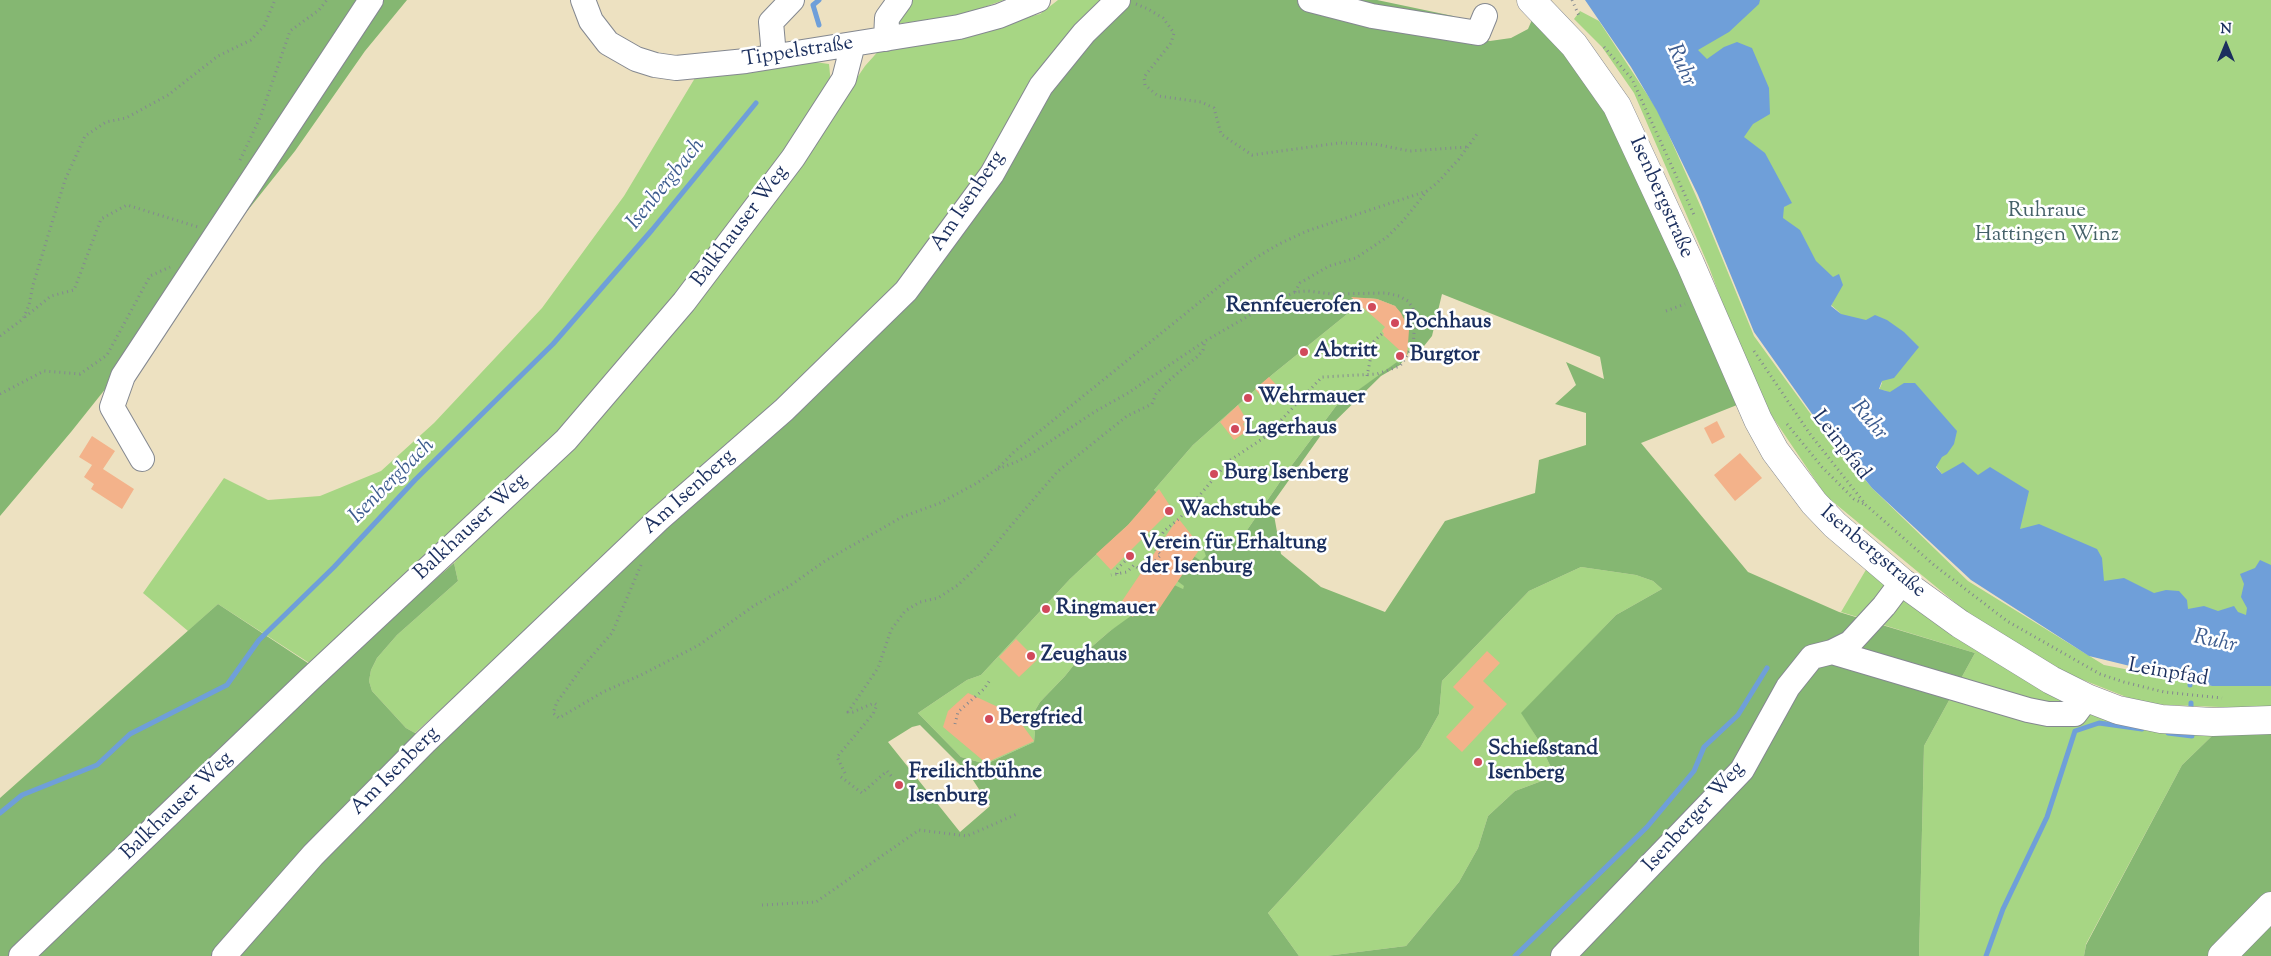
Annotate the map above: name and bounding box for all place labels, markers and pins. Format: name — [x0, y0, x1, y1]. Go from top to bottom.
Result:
place label: Rennfeuerofen — [1226, 294, 1362, 320]
marker: Rennfeuerofen — [1366, 301, 1378, 313]
place label: Pochhaus — [1405, 310, 1491, 336]
marker: Pochhaus — [1389, 317, 1401, 329]
place label: Abtritt — [1314, 339, 1378, 365]
place label: Burgtor — [1410, 343, 1480, 369]
marker: Abtritt — [1298, 346, 1310, 358]
marker: Burgtor — [1394, 350, 1406, 362]
place label: Wehrmauer — [1258, 385, 1365, 411]
marker: Wehrmauer — [1242, 392, 1254, 404]
place label: Lagerhaus — [1245, 416, 1337, 442]
marker: Lagerhaus — [1229, 423, 1241, 435]
place label: Burg Isenberg — [1224, 461, 1348, 487]
marker: Burg Isenberg — [1208, 468, 1220, 480]
place label: Wachstube — [1179, 498, 1281, 524]
marker: Wachstube — [1163, 505, 1175, 517]
place label: Verein für Erhaltung der Isenburg — [1140, 531, 1327, 581]
marker: Verein für Erhaltung der Isenburg — [1124, 550, 1136, 562]
place label: Ringmauer — [1056, 596, 1156, 622]
marker: Ringmauer — [1040, 603, 1052, 615]
place label: Zeughaus — [1041, 643, 1127, 669]
marker: Zeughaus — [1025, 650, 1037, 662]
place label: Bergfried — [999, 706, 1083, 732]
marker: Bergfried — [983, 713, 995, 725]
place label: Schießstand Isenberg — [1488, 737, 1598, 787]
marker: Schießstand Isenberg — [1472, 756, 1484, 768]
place label: Freilichtbühne Isenburg — [909, 760, 1042, 810]
marker: Freilichtbühne Isenburg — [893, 779, 905, 791]

